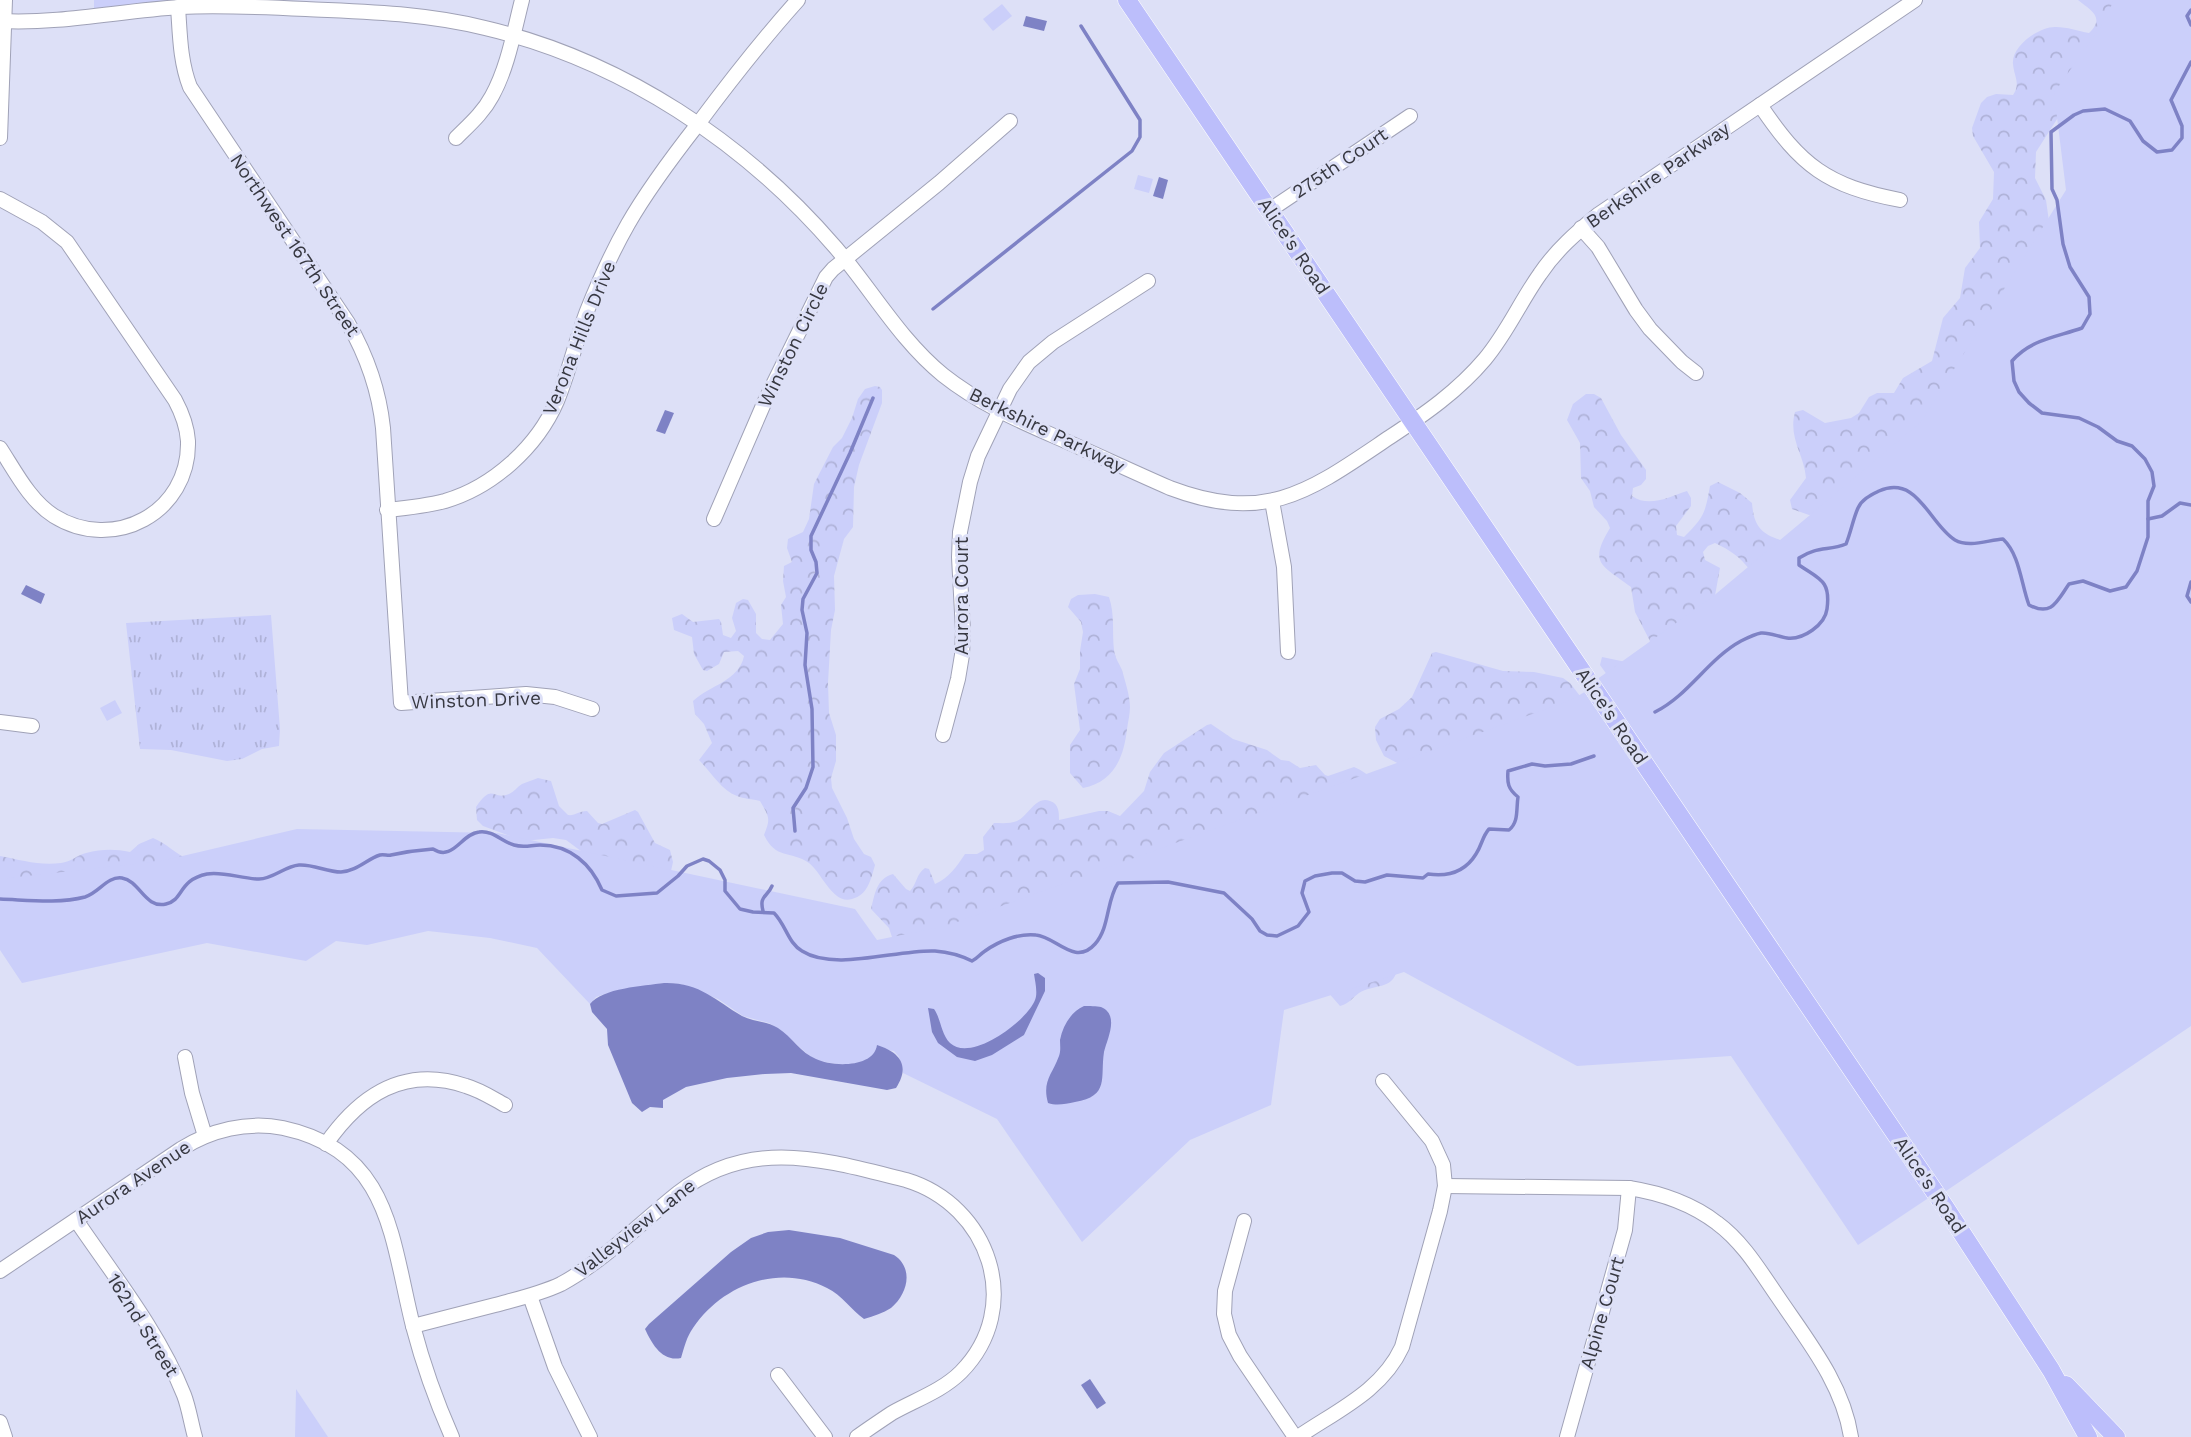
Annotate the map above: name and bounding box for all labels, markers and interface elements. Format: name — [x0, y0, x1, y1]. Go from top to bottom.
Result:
street label: Berkshire Parkway — [1582, 117, 1734, 233]
street label: 275th Court — [1288, 123, 1392, 203]
street label: Northwest 167th Street — [225, 149, 365, 341]
street label: Alice's Road — [1253, 193, 1335, 299]
street label: Verona Hills Drive — [538, 258, 620, 418]
street label: Winston Circle — [753, 279, 833, 411]
street label: Berkshire Parkway — [966, 382, 1129, 478]
street label: Aurora Court — [950, 537, 973, 655]
street label: Alice's Road — [1571, 663, 1653, 769]
street label: Winston Drive — [411, 686, 541, 714]
street label: Alice's Road — [1889, 1132, 1971, 1238]
street label: Aurora Avenue — [71, 1135, 195, 1229]
street label: Valleyview Lane — [570, 1174, 700, 1282]
street label: Alpine Court — [1575, 1254, 1629, 1372]
street label: 162nd Street — [102, 1269, 184, 1381]

